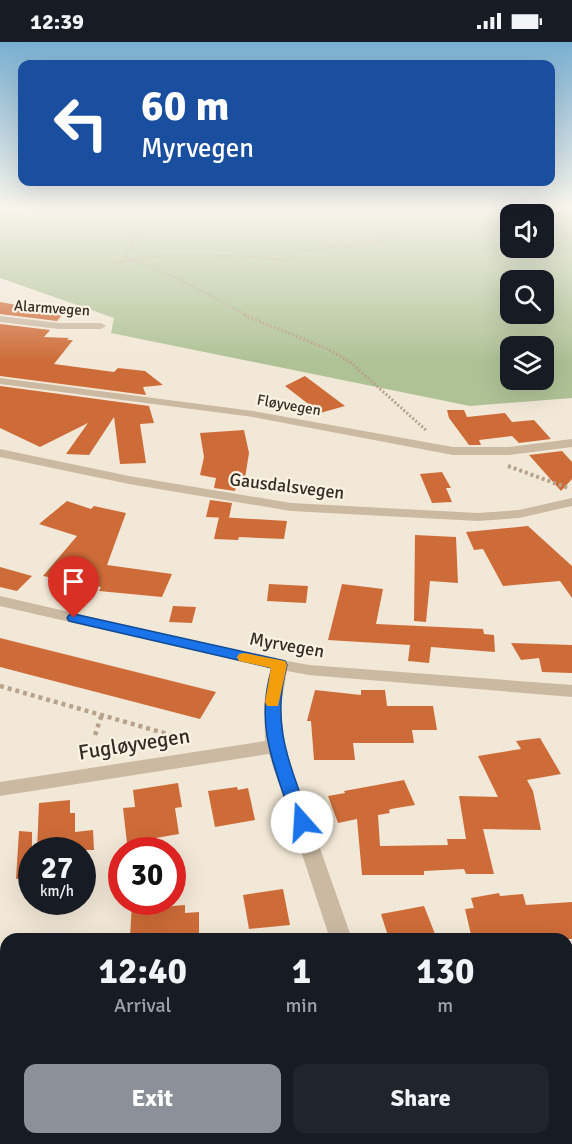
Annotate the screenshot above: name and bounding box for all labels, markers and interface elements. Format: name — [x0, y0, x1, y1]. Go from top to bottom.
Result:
text: 12:39 — [30, 8, 84, 35]
text: 60 m — [141, 81, 230, 132]
icon: left — [42, 84, 120, 162]
text: Myrvegen — [141, 132, 254, 165]
map controls — [500, 204, 554, 390]
button: sound — [500, 204, 554, 258]
button: search — [500, 270, 554, 324]
street label: Alarmvegen — [13, 296, 91, 320]
button: layers — [500, 336, 554, 390]
street label: Fløyvegen — [256, 391, 322, 419]
street label: Gausdalsvegen — [228, 468, 346, 504]
pin — [48, 556, 99, 618]
icon: arrive — [57, 565, 90, 598]
street label: Myrvegen — [248, 628, 326, 662]
street label: Fugløyvegen — [76, 722, 192, 766]
position arrow — [270, 790, 334, 854]
speed limit sign: 30 — [108, 837, 186, 915]
text: 27 — [41, 850, 73, 887]
text: km/h — [40, 882, 74, 900]
text: 12:40 — [99, 949, 187, 994]
text: 1 — [292, 949, 311, 994]
text: 130 — [416, 949, 474, 994]
text: Arrival — [114, 993, 171, 1018]
text: min — [285, 993, 318, 1018]
text: m — [437, 993, 453, 1018]
button: Exit — [24, 1064, 281, 1133]
button: Share — [293, 1064, 549, 1133]

